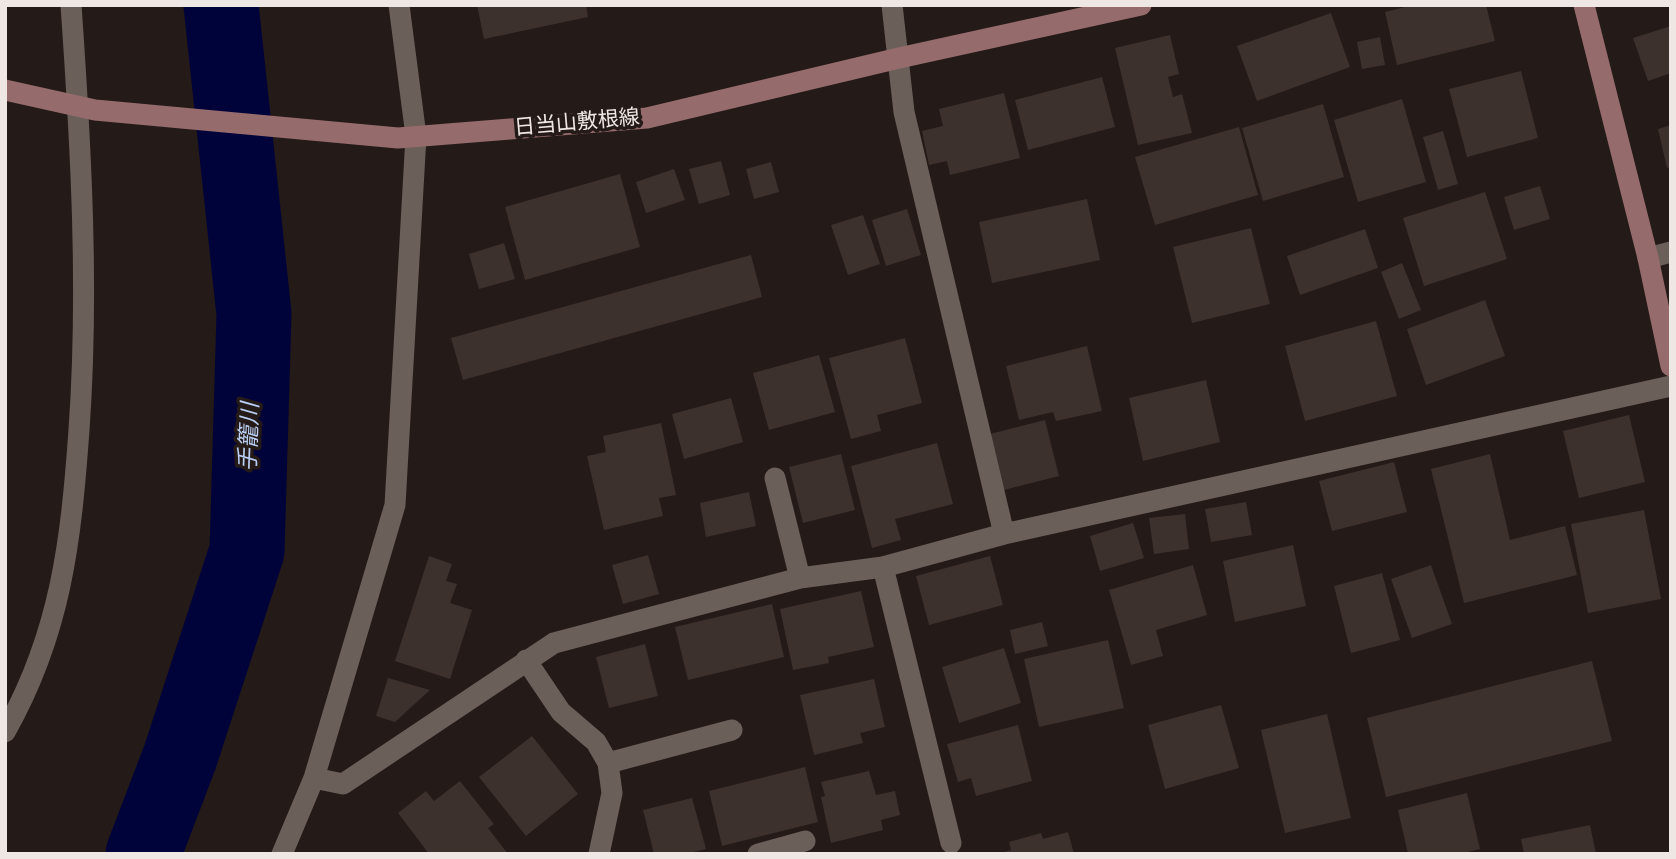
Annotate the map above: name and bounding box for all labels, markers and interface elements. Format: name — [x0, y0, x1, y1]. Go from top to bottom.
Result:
street label: 日当山敷根線 — [513, 105, 641, 141]
water label: 手籠川 — [235, 402, 265, 472]

